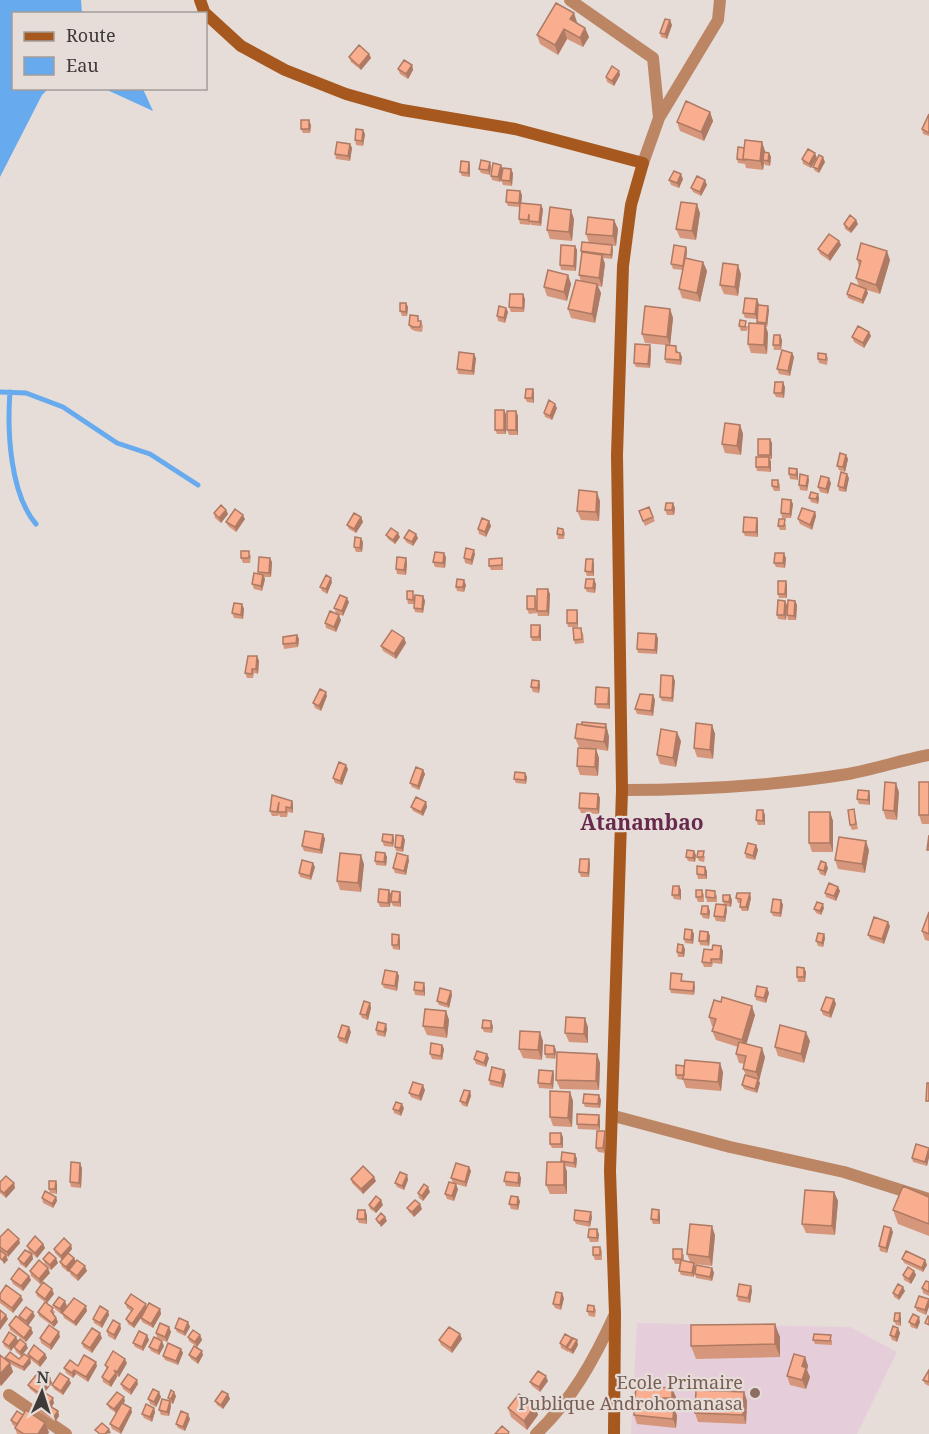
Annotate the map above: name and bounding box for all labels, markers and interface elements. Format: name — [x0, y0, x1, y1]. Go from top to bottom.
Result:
legend — [12, 12, 207, 90]
text: Route — [66, 23, 116, 47]
text: Eau — [66, 53, 99, 77]
district label: Atanambao — [580, 808, 704, 836]
north arrow — [12, 1362, 72, 1422]
text: N — [36, 1366, 50, 1388]
place label: Ecole Primaire Publique Androhomanasa — [518, 1370, 743, 1415]
marker: Ecole Primaire Publique Androhomanasa — [748, 1386, 762, 1400]

